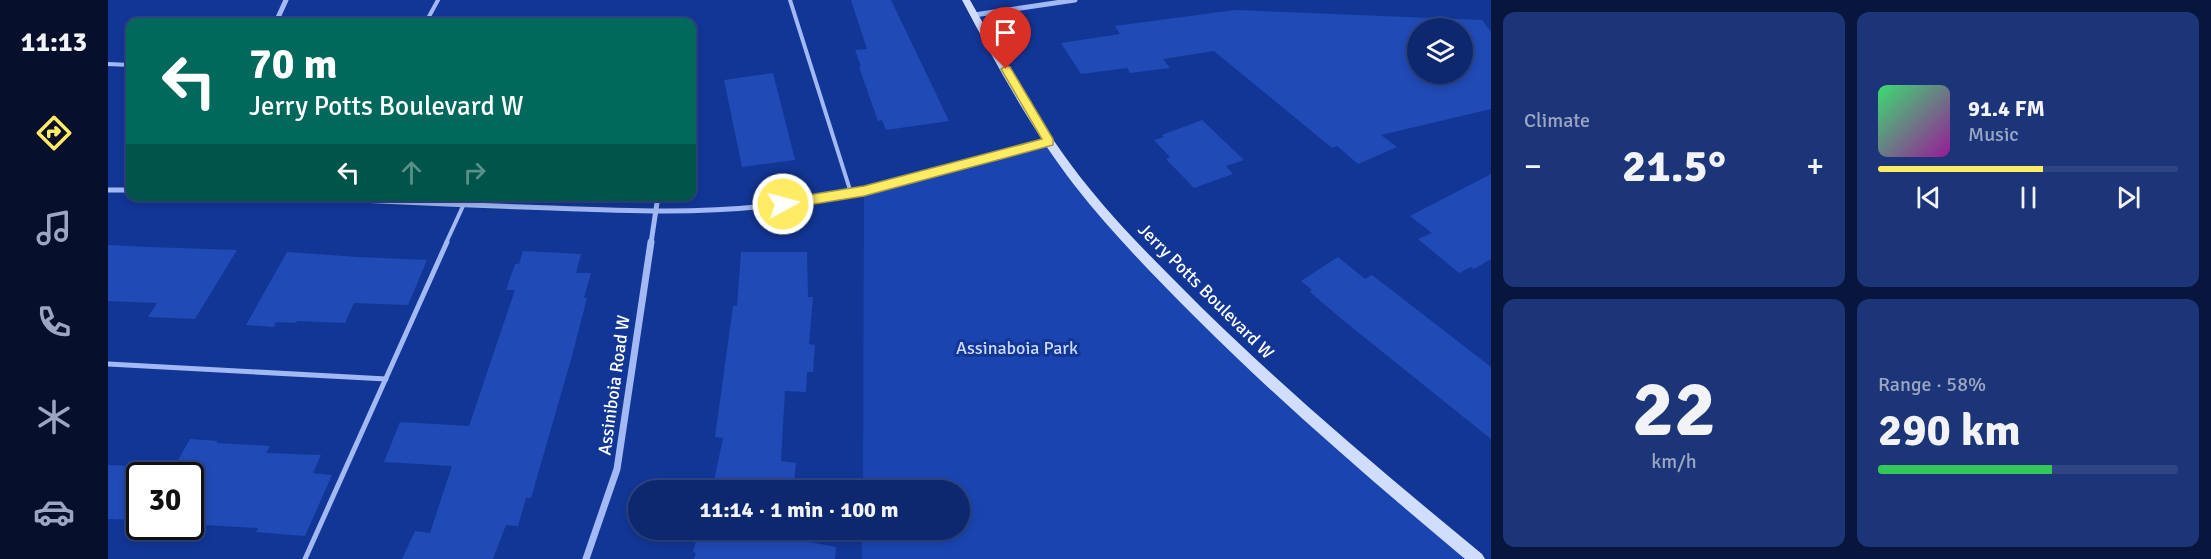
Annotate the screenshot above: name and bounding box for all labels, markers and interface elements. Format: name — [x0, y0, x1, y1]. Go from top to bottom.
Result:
pin — [980, 7, 1031, 69]
icon: arrive — [989, 16, 1022, 49]
map controls — [1407, 18, 1473, 84]
button: layers — [1407, 18, 1473, 84]
text: 11:13 — [21, 26, 87, 59]
text: 70 m — [249, 39, 338, 90]
icon: left — [150, 42, 228, 120]
text: Jerry Potts Boulevard W — [249, 90, 524, 123]
text: 91.4 FM — [1968, 95, 2045, 122]
text: Climate — [1524, 108, 1590, 133]
icon: directions — [33, 112, 75, 154]
text: Music — [1968, 122, 2019, 147]
text: 21.5° — [1622, 139, 1726, 194]
text: − — [1524, 146, 1542, 187]
text: + — [1806, 146, 1824, 187]
icon: left — [332, 156, 365, 189]
icon: ahead — [395, 156, 428, 189]
icon: right — [458, 156, 491, 189]
position arrow — [751, 172, 815, 236]
icon: previous — [1912, 181, 1945, 214]
icon: pause — [2012, 181, 2045, 214]
icon: next — [2112, 181, 2145, 214]
icon: music — [33, 207, 75, 249]
street label: Jerry Potts Boulevard W — [1133, 218, 1279, 364]
icon: phone — [33, 301, 75, 343]
street label: Assiniboia Road W — [593, 314, 635, 456]
park label: Assinaboia Park — [956, 337, 1078, 359]
text: 22 — [1632, 362, 1716, 458]
text: Range · 58% — [1878, 372, 1986, 397]
icon: climate — [33, 396, 75, 438]
text: 290 km — [1878, 403, 2021, 458]
text: km/h — [1651, 449, 1697, 474]
speed limit sign: 30 — [126, 462, 204, 540]
icon: car — [33, 491, 75, 533]
text: 11:14 · 1 min · 100 m — [699, 496, 899, 523]

